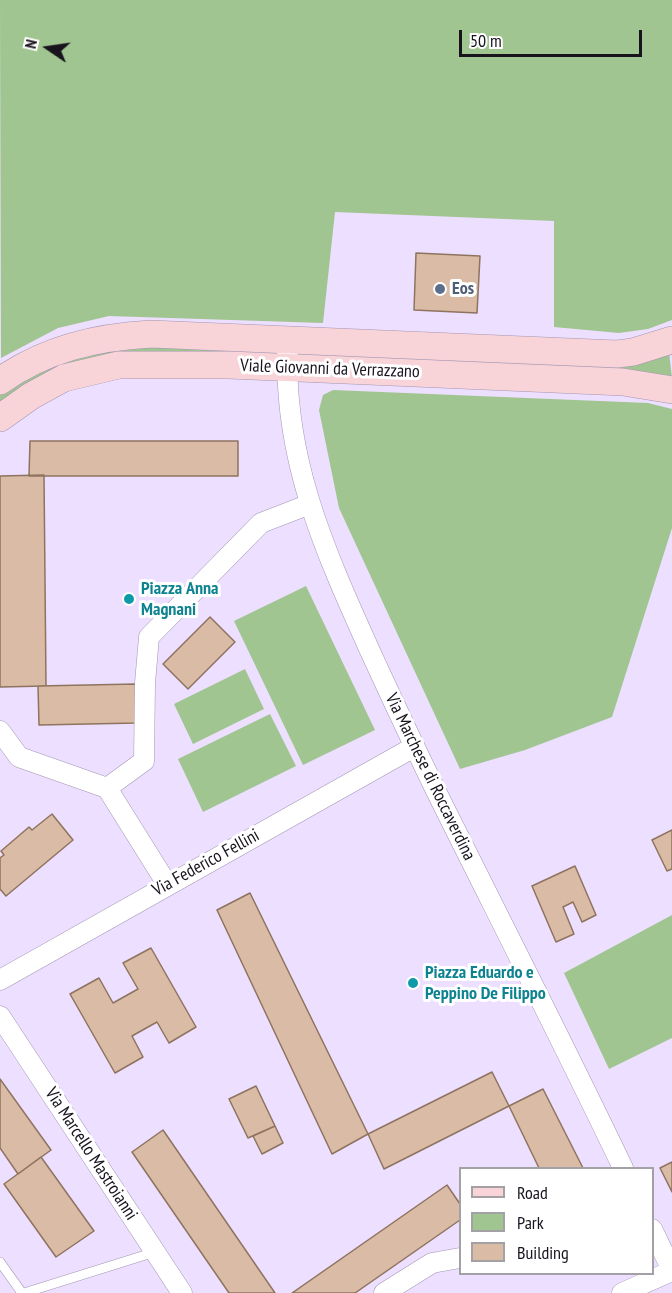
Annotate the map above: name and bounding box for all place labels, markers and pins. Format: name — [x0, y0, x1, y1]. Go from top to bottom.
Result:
place label: Eos — [452, 278, 474, 300]
marker: Eos — [433, 282, 447, 296]
place label: Piazza Anna Magnani — [141, 578, 219, 620]
marker: Piazza Anna Magnani — [122, 592, 136, 606]
place label: Piazza Eduardo e Peppino De Filippo — [425, 962, 546, 1004]
marker: Piazza Eduardo e Peppino De Filippo — [406, 976, 420, 990]

